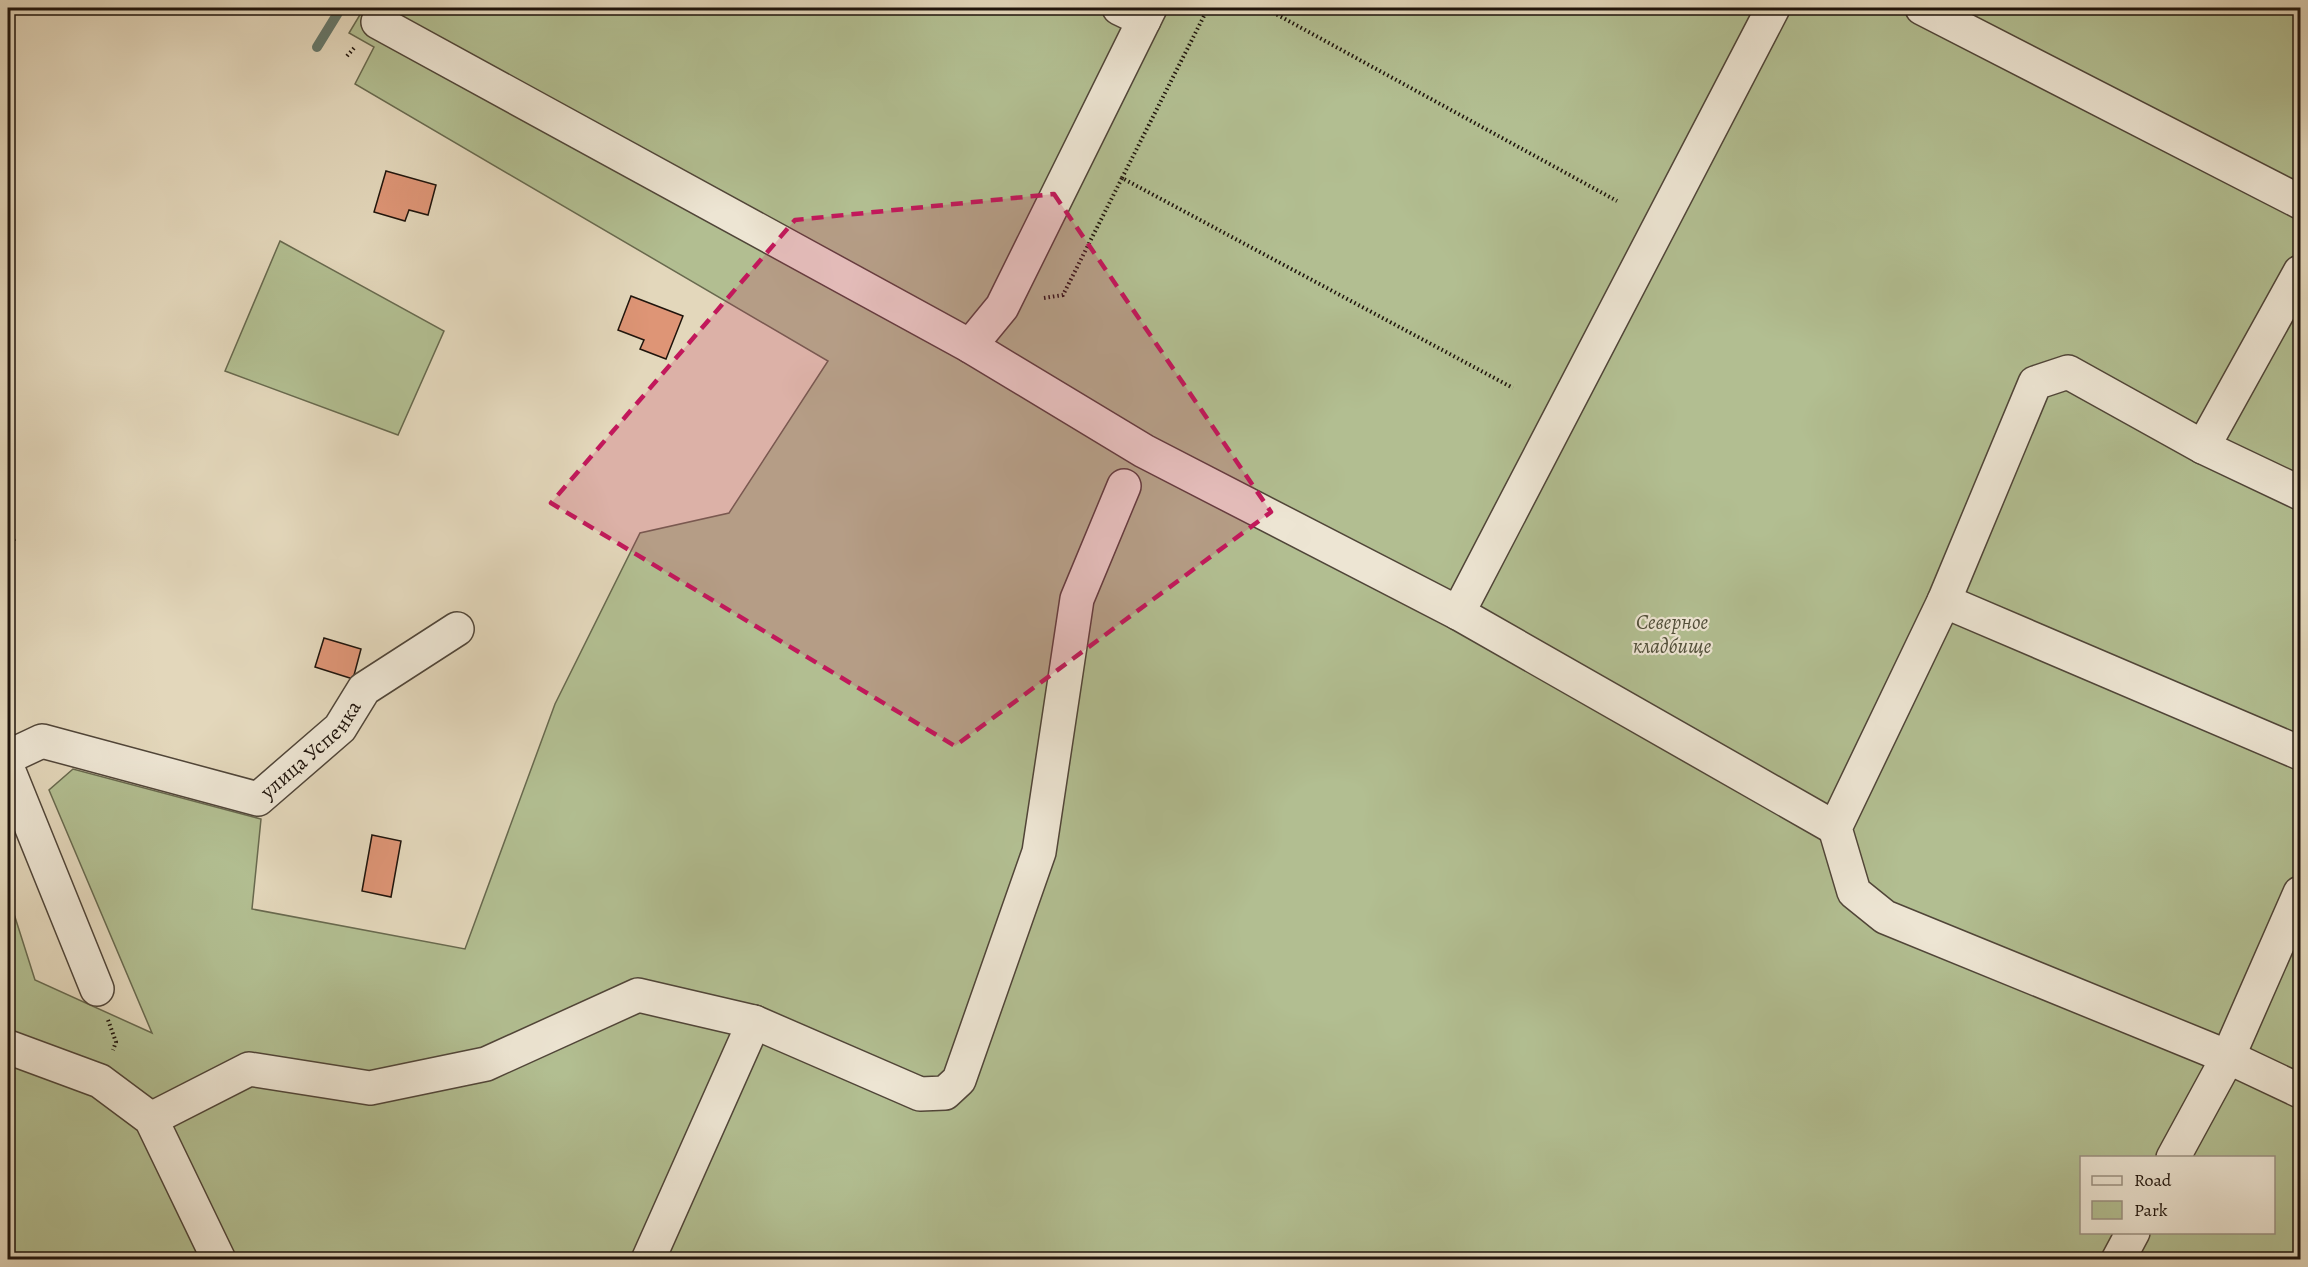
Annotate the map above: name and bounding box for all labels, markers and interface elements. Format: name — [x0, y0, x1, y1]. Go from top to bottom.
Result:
park label: Северное кладбище — [1633, 608, 1712, 660]
street label: улица Успенка — [253, 695, 368, 806]
legend — [2080, 1156, 2275, 1234]
text: Road — [2134, 1168, 2172, 1192]
text: Park — [2134, 1198, 2168, 1222]

